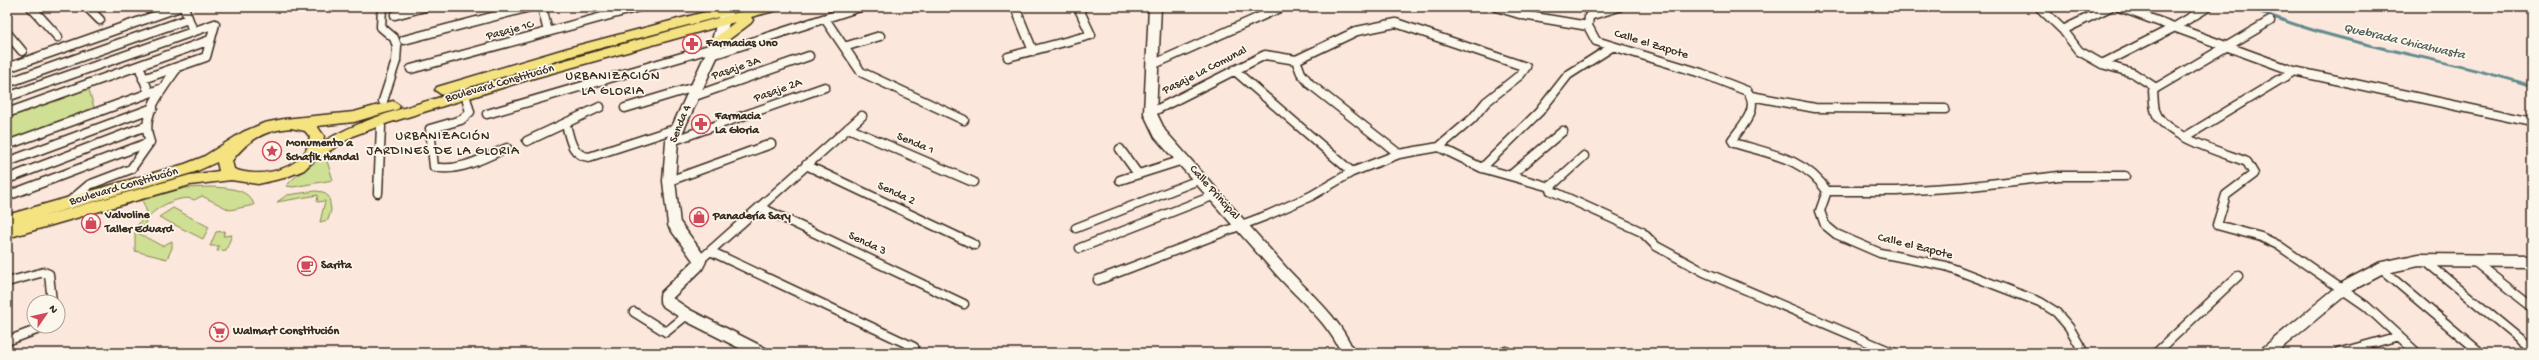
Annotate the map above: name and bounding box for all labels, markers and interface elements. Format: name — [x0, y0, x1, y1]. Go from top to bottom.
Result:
street label: Pasaje 1C — [484, 18, 537, 44]
water label: Quebrada Chicahuasta — [2342, 21, 2467, 63]
street label: Calle el Zapote — [1612, 27, 1691, 63]
pharmacy icon: Farmacias Uno — [681, 33, 703, 55]
place label: Farmacias Uno — [705, 37, 778, 51]
street label: Pasaje La Comunal — [1160, 44, 1250, 99]
street label: Pasaje 3A — [709, 54, 763, 84]
street label: Boulevard Constitución — [443, 62, 556, 106]
district label: URBANIZACIÓN LA GLORIA — [566, 69, 660, 99]
street label: Pasaje 2A — [751, 76, 805, 106]
street label: Senda 4 — [667, 103, 695, 145]
place label: Farmacia La Gloria — [714, 110, 762, 138]
pharmacy icon: Farmacia La Gloria — [690, 113, 712, 135]
district label: URBANIZACIÓN JARDINES DE LA GLORIA — [366, 129, 520, 159]
street label: Senda 1 — [894, 130, 936, 158]
place label: Monumento a Schafik Handal — [286, 137, 359, 165]
place icon: Monumento a Schafik Handal — [261, 140, 283, 162]
street label: Calle Principal — [1186, 163, 1242, 223]
street label: Boulevard Constitución — [67, 165, 180, 209]
street label: Senda 2 — [875, 179, 917, 209]
shop icon: Panadería Sary — [688, 206, 710, 228]
place label: Valvoline Taller Eduard — [104, 209, 175, 237]
place label: Panadería Sary — [712, 210, 791, 224]
shop icon: Valvoline Taller Eduard — [80, 212, 102, 234]
street label: Senda 3 — [846, 229, 888, 259]
street label: Calle el Zapote — [1876, 231, 1955, 263]
cafe icon: Sarita — [296, 255, 318, 277]
place label: Sarita — [321, 259, 353, 273]
north arrow — [26, 294, 66, 334]
text: N — [46, 303, 60, 316]
supermarket icon: Walmart Constitución — [208, 321, 230, 343]
place label: Walmart Constitución — [232, 325, 339, 339]

